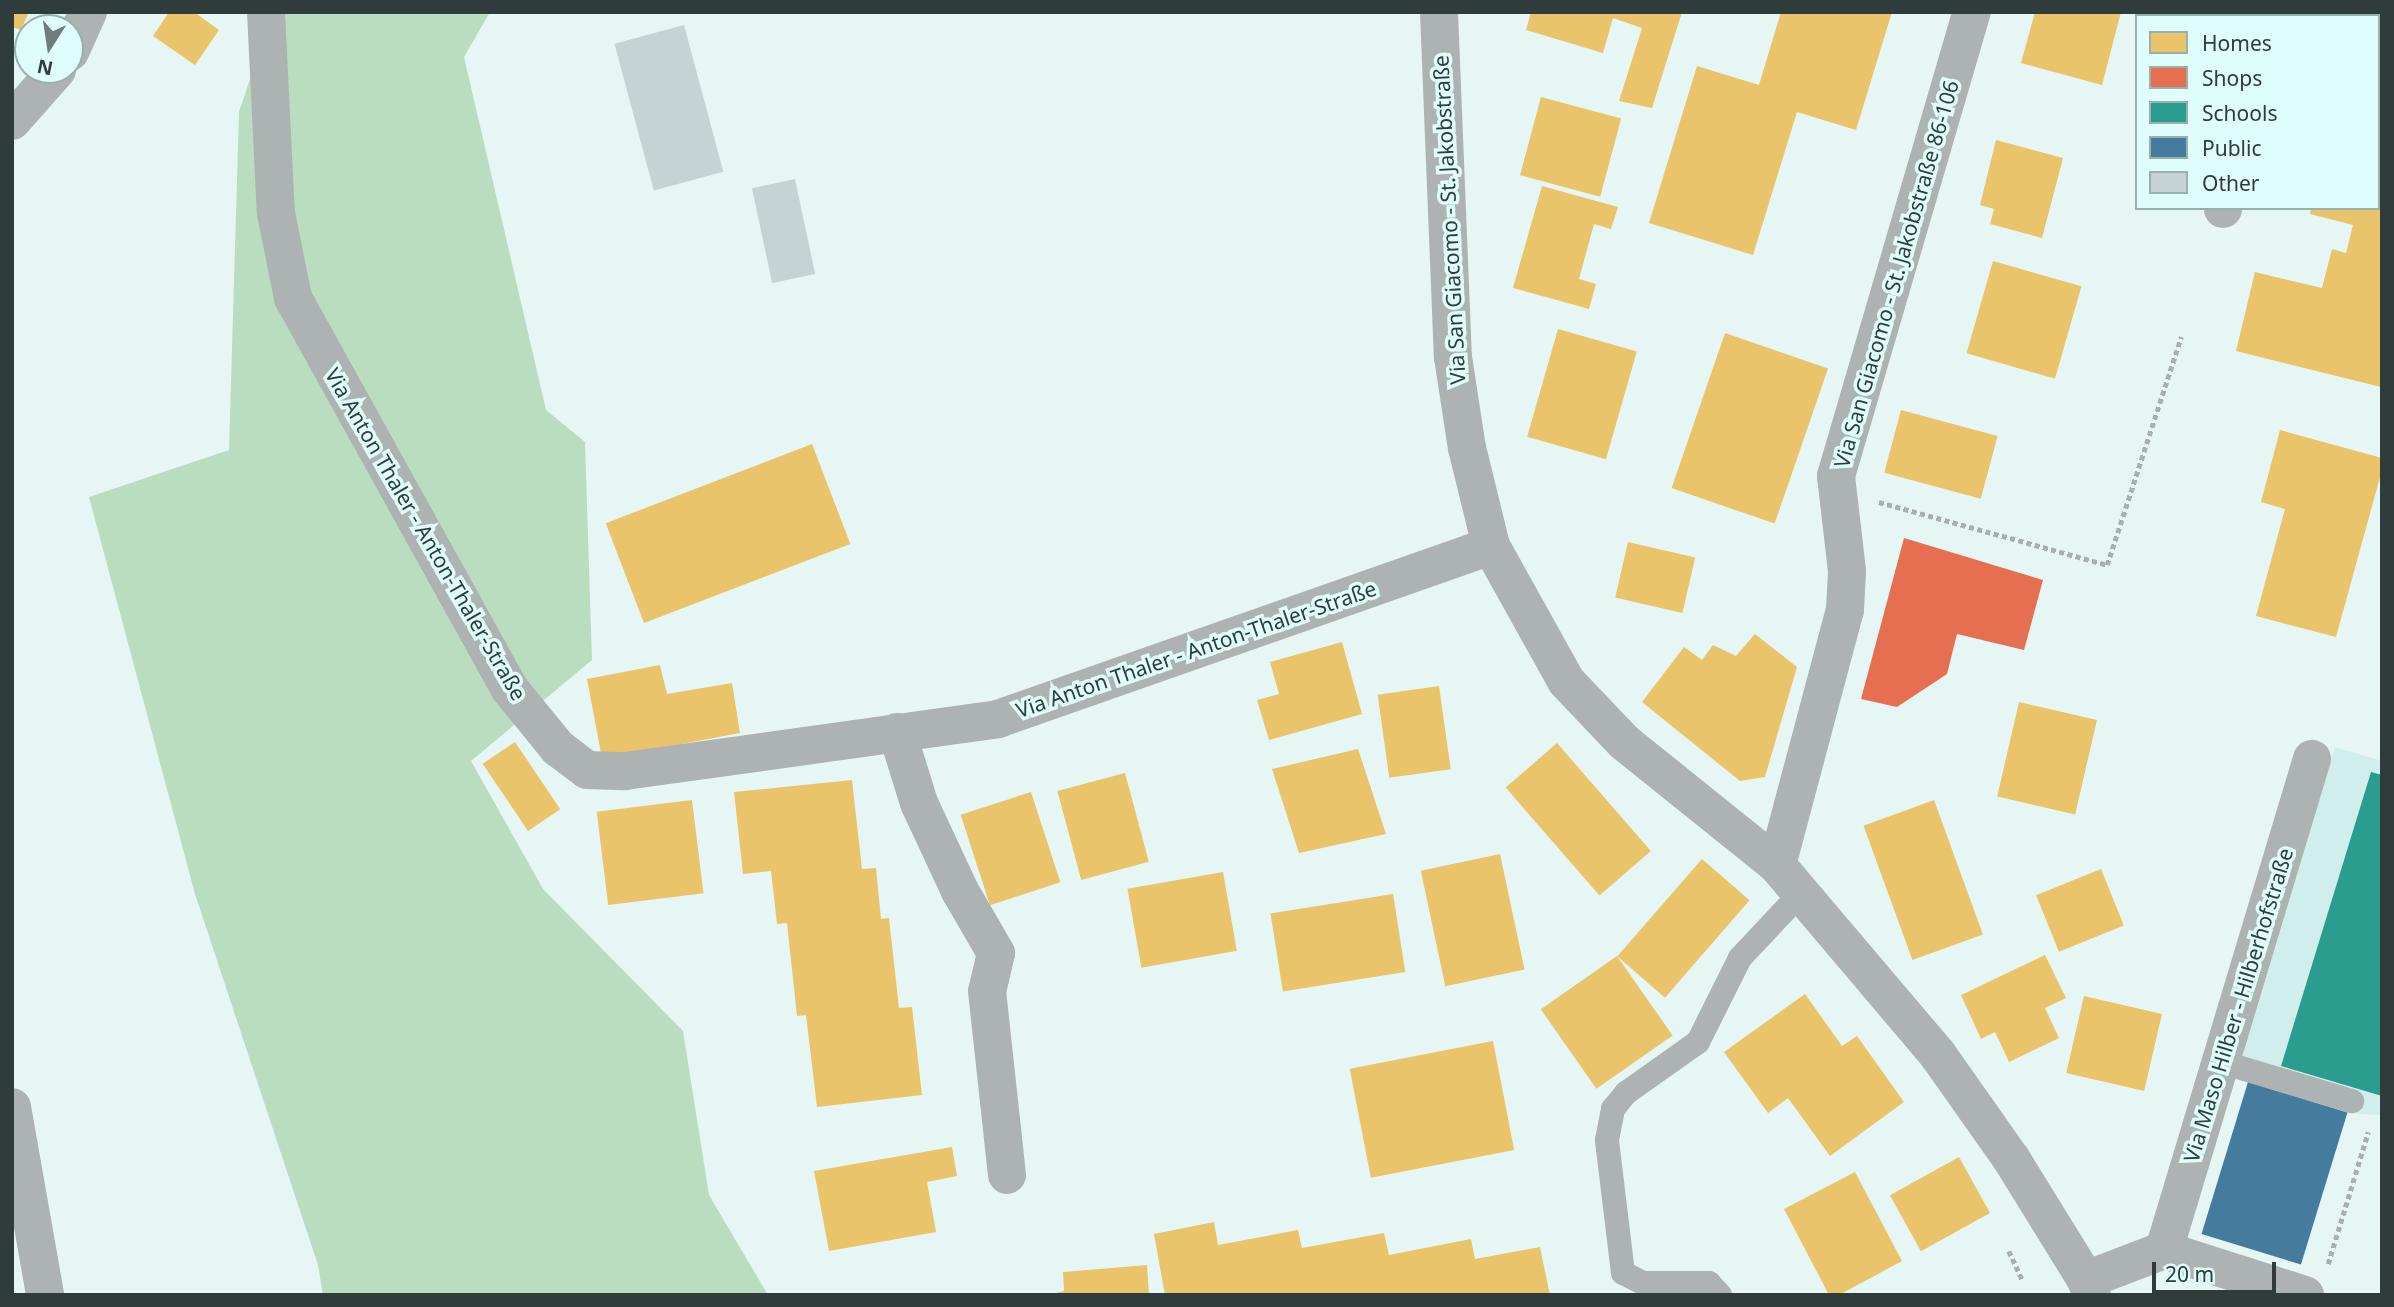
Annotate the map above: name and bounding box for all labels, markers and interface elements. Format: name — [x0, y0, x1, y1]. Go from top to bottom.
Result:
north arrow — [14, 14, 84, 84]
legend — [2135, 14, 2380, 210]
text: Homes — [2202, 29, 2272, 57]
text: N — [35, 53, 55, 82]
street label: Via San Giacomo - St. Jakobstraße — [1428, 55, 1470, 385]
text: Shops — [2202, 64, 2262, 92]
street label: Via San Giacomo - St. Jakobstraße 86-106 — [1828, 77, 1964, 471]
text: Schools — [2202, 99, 2277, 127]
text: Public — [2202, 134, 2262, 162]
text: Other — [2202, 169, 2259, 197]
street label: Via Anton Thaler - Anton-Thaler-Straße — [320, 363, 532, 705]
street label: Via Anton Thaler - Anton-Thaler-Straße — [1013, 575, 1379, 723]
street label: Via Maso Hilber - Hilberhofstraße — [2178, 845, 2298, 1165]
scale bar — [2156, 1248, 2280, 1292]
text: 20 m — [2165, 1260, 2214, 1288]

